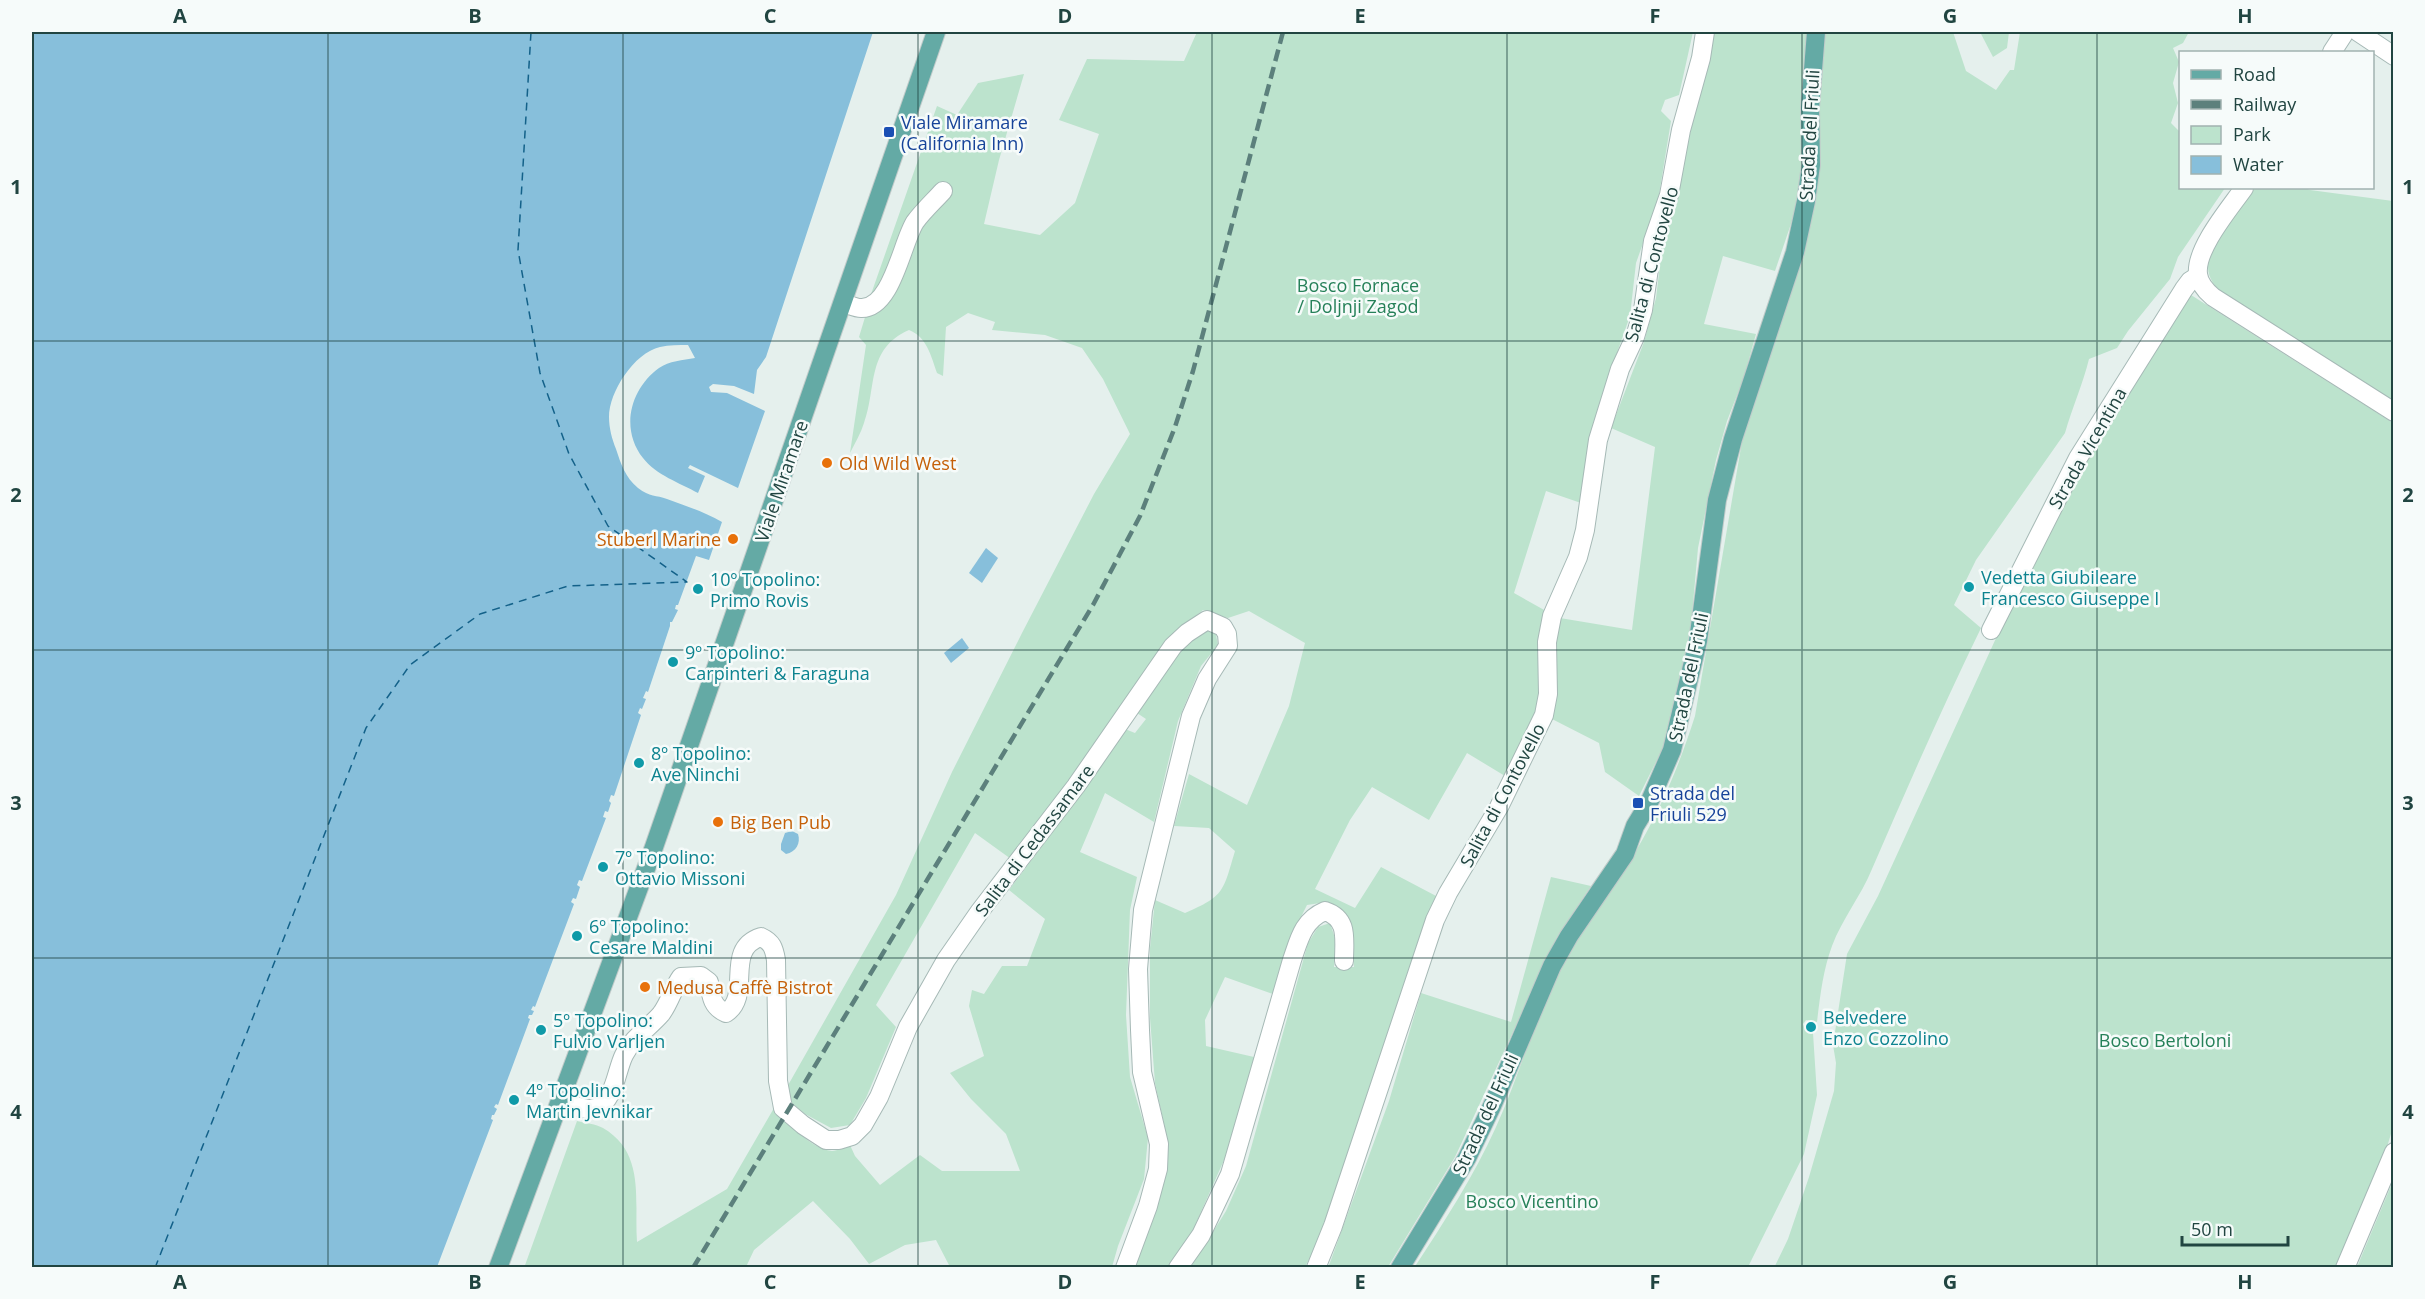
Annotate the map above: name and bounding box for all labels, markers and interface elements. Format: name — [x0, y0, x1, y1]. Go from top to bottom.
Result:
text: A — [173, 2, 187, 29]
text: B — [468, 2, 482, 29]
text: C — [764, 2, 777, 29]
text: D — [1058, 2, 1072, 29]
text: E — [1354, 2, 1366, 29]
text: F — [1650, 2, 1660, 29]
text: G — [1943, 2, 1957, 29]
text: H — [2237, 2, 2253, 29]
legend — [2179, 51, 2374, 189]
text: Road — [2233, 62, 2276, 86]
street label: Strada del Friuli — [1794, 69, 1824, 201]
text: Railway — [2233, 92, 2297, 116]
place label: Viale Miramare (California Inn) — [901, 110, 1028, 155]
text: Park — [2233, 122, 2271, 146]
marker: Viale Miramare (California Inn) — [882, 125, 896, 139]
text: Water — [2233, 152, 2284, 176]
text: 1 — [10, 173, 22, 200]
text: 1 — [2402, 173, 2414, 200]
street label: Salita di Contovello — [1619, 184, 1683, 344]
park label: Bosco Fornace / Doljnji Zagod — [1297, 273, 1419, 318]
street label: Strada Vicentina — [2043, 383, 2131, 513]
street label: Viale Miramare — [749, 417, 813, 545]
place label: Old Wild West — [839, 451, 956, 475]
marker: Old Wild West — [820, 456, 834, 470]
text: 2 — [10, 481, 22, 508]
text: 2 — [2402, 481, 2414, 508]
place label: Stuberl Marine — [597, 527, 721, 551]
marker: Stuberl Marine — [726, 532, 740, 546]
place label: Vedetta Giubileare Francesco Giuseppe I — [1981, 565, 2159, 610]
place label: 10º Topolino: Primo Rovis — [710, 567, 820, 612]
marker: Vedetta Giubileare Francesco Giuseppe I — [1962, 580, 1976, 594]
marker: 10º Topolino: Primo Rovis — [691, 582, 705, 596]
street label: Strada del Friuli — [1663, 610, 1713, 744]
place label: 9º Topolino: Carpinteri & Faraguna — [685, 640, 870, 685]
marker: 9º Topolino: Carpinteri & Faraguna — [666, 655, 680, 669]
street label: Salita di Contovello — [1454, 719, 1550, 871]
place label: 8º Topolino: Ave Ninchi — [651, 741, 751, 786]
marker: 8º Topolino: Ave Ninchi — [632, 756, 646, 770]
street label: Salita di Cedassamare — [969, 759, 1099, 921]
place label: Strada del Friuli 529 — [1650, 781, 1735, 826]
text: 3 — [10, 789, 22, 816]
text: 3 — [2402, 789, 2414, 816]
marker: Strada del Friuli 529 — [1631, 796, 1645, 810]
place label: Big Ben Pub — [730, 810, 831, 834]
marker: Big Ben Pub — [711, 815, 725, 829]
place label: 7º Topolino: Ottavio Missoni — [615, 845, 745, 890]
marker: 7º Topolino: Ottavio Missoni — [596, 860, 610, 874]
place label: 6º Topolino: Cesare Maldini — [589, 914, 713, 959]
marker: 6º Topolino: Cesare Maldini — [570, 929, 584, 943]
place label: Medusa Caffè Bistrot — [657, 975, 833, 999]
marker: Medusa Caffè Bistrot — [638, 980, 652, 994]
place label: Belvedere Enzo Cozzolino — [1823, 1005, 1949, 1050]
place label: 5º Topolino: Fulvio Varljen — [553, 1008, 665, 1053]
marker: Belvedere Enzo Cozzolino — [1804, 1020, 1818, 1034]
marker: 5º Topolino: Fulvio Varljen — [534, 1023, 548, 1037]
park label: Bosco Bertoloni — [2099, 1028, 2231, 1052]
street label: Strada del Friuli — [1446, 1050, 1524, 1178]
place label: 4º Topolino: Martin Jevnikar — [526, 1078, 653, 1123]
marker: 4º Topolino: Martin Jevnikar — [507, 1093, 521, 1107]
text: 4 — [10, 1098, 22, 1125]
text: 4 — [2402, 1098, 2414, 1125]
park label: Bosco Vicentino — [1465, 1189, 1599, 1213]
scale bar — [2182, 1209, 2288, 1247]
text: 50 m — [2191, 1217, 2233, 1241]
text: A — [173, 1268, 187, 1295]
text: B — [468, 1268, 482, 1295]
text: C — [764, 1268, 777, 1295]
text: D — [1058, 1268, 1072, 1295]
text: E — [1354, 1268, 1366, 1295]
text: F — [1650, 1268, 1660, 1295]
text: G — [1943, 1268, 1957, 1295]
text: H — [2237, 1268, 2253, 1295]

